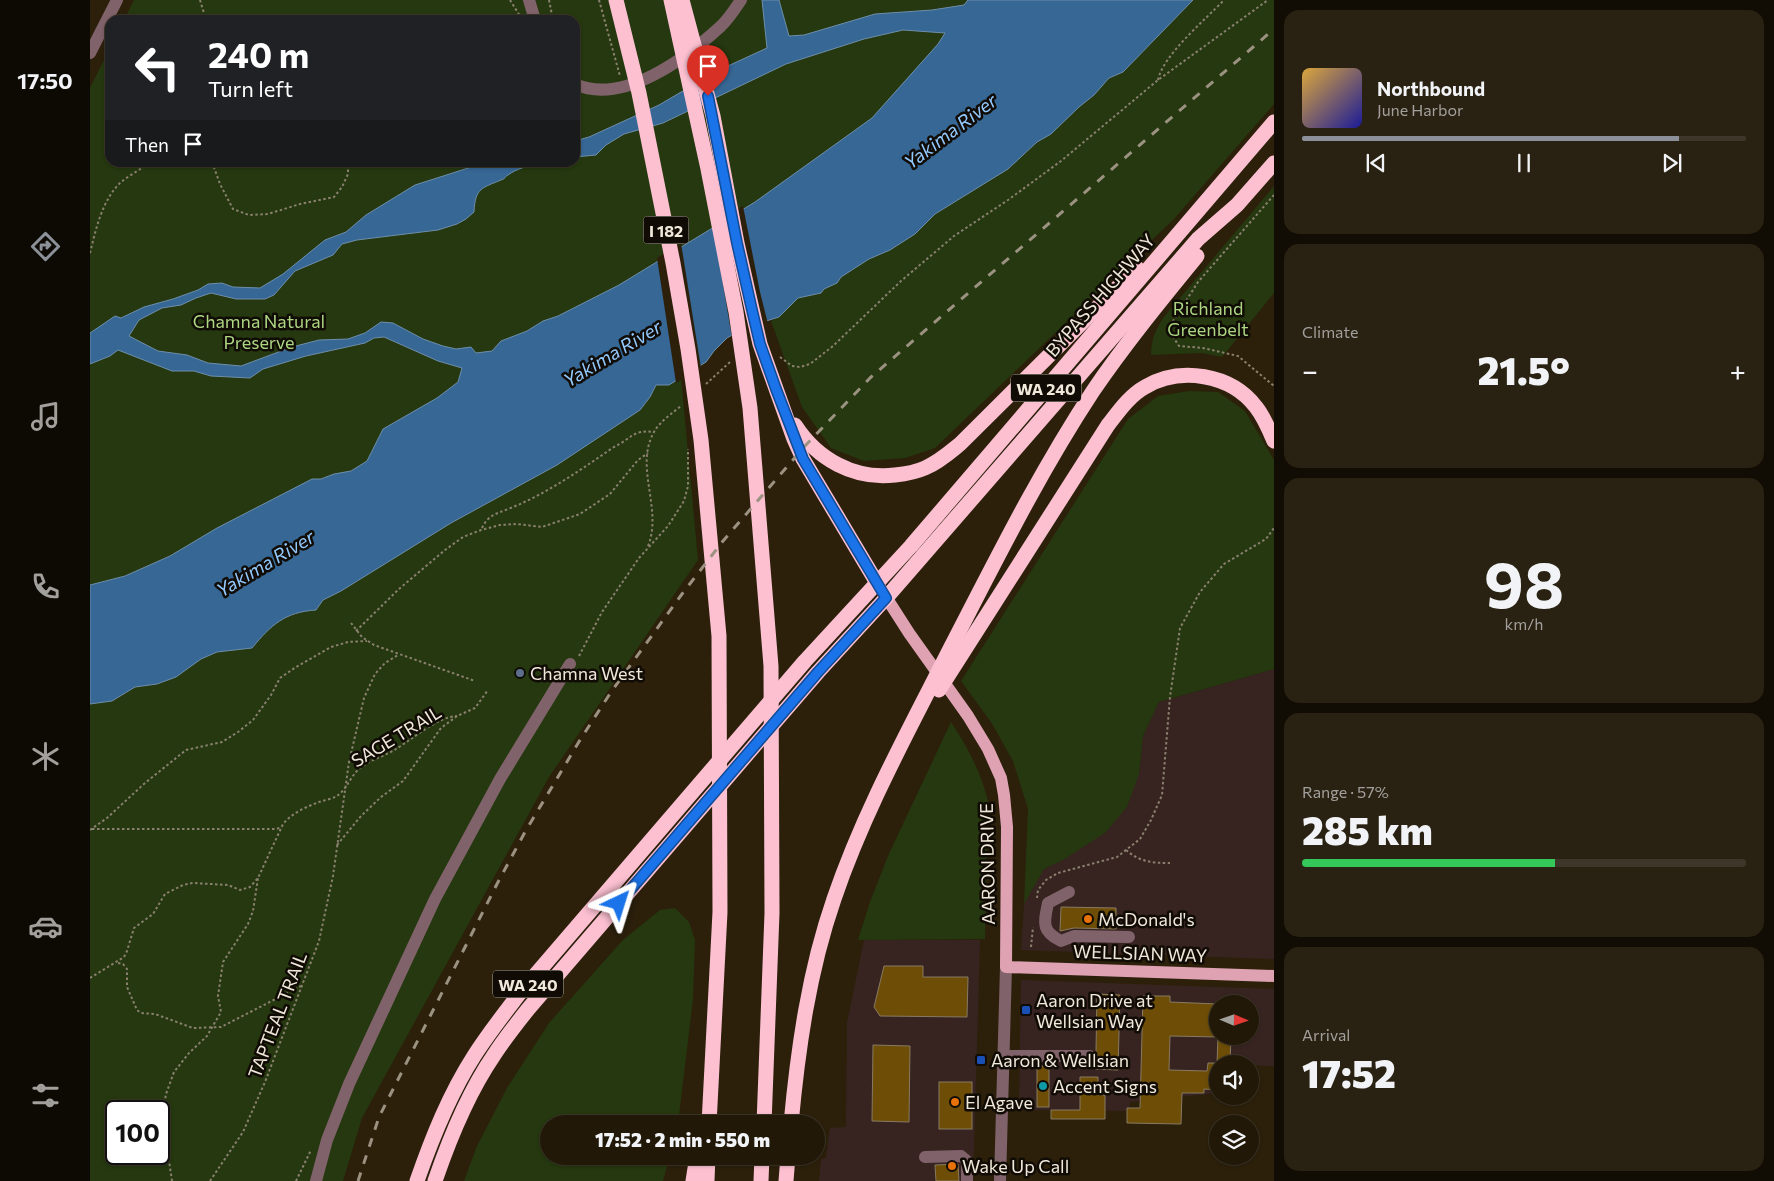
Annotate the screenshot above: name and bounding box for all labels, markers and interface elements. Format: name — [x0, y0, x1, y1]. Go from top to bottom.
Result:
text: 240 m — [208, 32, 309, 75]
icon: left — [125, 35, 190, 100]
pin — [687, 45, 729, 96]
icon: arrive — [694, 52, 722, 80]
text: 17:50 — [17, 67, 73, 94]
text: Turn left — [208, 75, 293, 102]
text: Northbound — [1377, 77, 1485, 100]
water label: Yakima River — [899, 88, 1002, 173]
text: June Harbor — [1377, 100, 1463, 119]
icon: arrive — [179, 130, 207, 158]
text: Then — [125, 133, 169, 156]
icon: previous — [1362, 149, 1390, 177]
icon: pause — [1510, 149, 1538, 177]
icon: next — [1658, 149, 1686, 177]
road number: I 182 — [644, 216, 688, 244]
icon: directions — [28, 229, 63, 264]
street label: BYPASS HIGHWAY — [1041, 229, 1159, 361]
park label: Richland Greenbelt — [1167, 297, 1249, 340]
park label: Chamna Natural Preserve — [193, 310, 325, 353]
water label: Yakima River — [559, 314, 667, 391]
text: Climate — [1302, 322, 1358, 341]
text: 21.5° — [1477, 346, 1570, 393]
text: − — [1302, 353, 1318, 387]
text: + — [1730, 353, 1746, 387]
road number: WA 240 — [1011, 374, 1081, 402]
icon: music — [28, 399, 63, 434]
water label: Yakima River — [212, 524, 320, 601]
text: 98 — [1484, 542, 1564, 621]
icon: phone — [28, 569, 63, 604]
text: km/h — [1505, 614, 1543, 633]
place label: Chamna West — [530, 662, 643, 684]
marker: Chamna West — [514, 667, 526, 679]
street label: SAGE TRAIL — [347, 701, 445, 771]
icon: climate — [28, 739, 63, 774]
text: Range · 57% — [1302, 782, 1389, 801]
street label: AARON DRIVE — [975, 803, 999, 925]
text: 285 km — [1302, 806, 1433, 853]
position arrow — [592, 876, 644, 928]
place label: McDonald's — [1098, 908, 1195, 930]
icon: car — [28, 909, 63, 944]
marker: McDonald's — [1082, 913, 1094, 925]
street label: WELLSIAN WAY — [1073, 940, 1208, 966]
street label: TAPTEAL TRAIL — [243, 949, 311, 1081]
road number: WA 240 — [493, 971, 563, 998]
place label: Aaron Drive at Wellsian Way — [1036, 989, 1153, 1032]
north arrow — [1209, 995, 1259, 1045]
map controls — [1209, 995, 1259, 1165]
marker: Aaron Drive at Wellsian Way — [1020, 1004, 1032, 1016]
text: Arrival — [1302, 1025, 1350, 1044]
place label: Aaron & Wellsian — [991, 1049, 1129, 1071]
text: 17:52 — [1302, 1049, 1396, 1096]
marker: Aaron & Wellsian — [975, 1054, 987, 1066]
button: sound — [1209, 1055, 1259, 1105]
place label: Accent Signs — [1053, 1075, 1157, 1097]
icon: filters — [28, 1078, 63, 1113]
marker: Accent Signs — [1037, 1080, 1049, 1092]
place label: El Agave — [965, 1091, 1033, 1113]
marker: El Agave — [949, 1096, 961, 1108]
speed limit sign: 100 — [105, 1100, 170, 1165]
button: layers — [1209, 1115, 1259, 1165]
text: 17:52 · 2 min · 550 m — [595, 1128, 770, 1151]
place label: Wake Up Call — [962, 1155, 1069, 1177]
marker: Wake Up Call — [946, 1160, 958, 1172]

